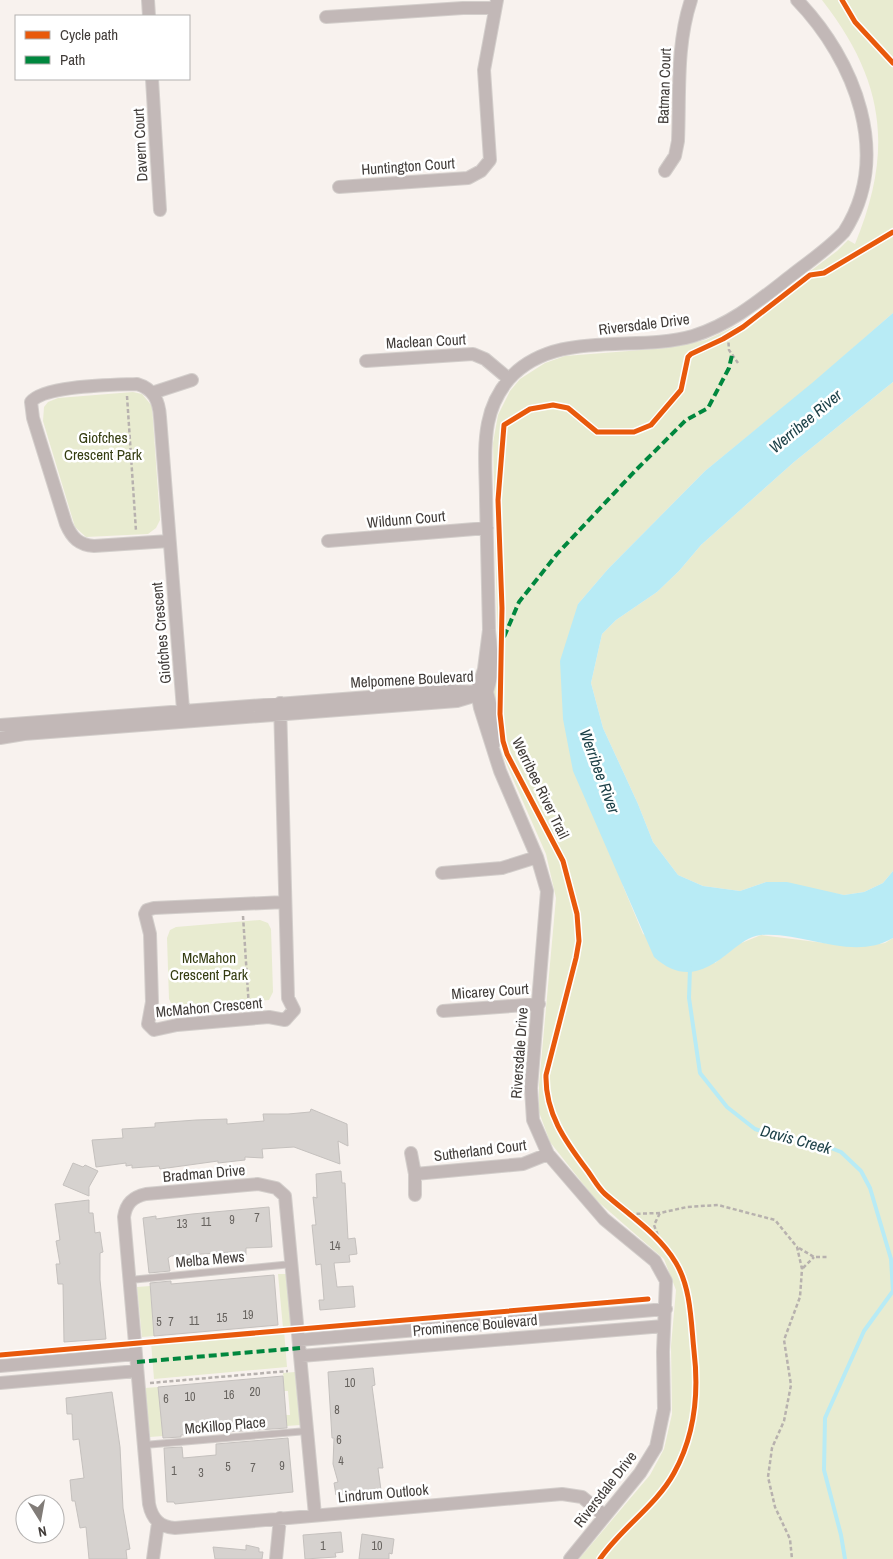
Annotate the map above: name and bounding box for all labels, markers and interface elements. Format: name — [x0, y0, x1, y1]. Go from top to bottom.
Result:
legend — [15, 15, 190, 80]
text: Cycle path — [60, 24, 118, 45]
street label: Batman Court — [652, 47, 676, 124]
text: Path — [60, 49, 85, 70]
street label: Davern Court — [128, 107, 152, 182]
street label: Huntington Court — [361, 152, 456, 180]
street label: Riversdale Drive — [597, 308, 691, 340]
street label: Maclean Court — [386, 328, 467, 354]
water label: Werribee River — [764, 384, 847, 458]
park label: Giofches Crescent Park — [64, 427, 143, 465]
street label: Wildunn Court — [366, 505, 447, 533]
street label: Giofches Crescent — [146, 581, 176, 685]
street label: Melpomene Boulevard — [350, 665, 474, 693]
water label: Werribee River — [575, 726, 626, 817]
street label: Werribee River Trail — [507, 734, 575, 842]
park label: McMahon Crescent Park — [170, 947, 249, 985]
street label: Micarey Court — [451, 978, 530, 1004]
street label: McMahon Crescent — [155, 992, 264, 1022]
street label: Riversdale Drive — [505, 1006, 533, 1099]
water label: Davis Creek — [758, 1119, 834, 1159]
street label: Sutherland Court — [433, 1134, 528, 1166]
street label: Bradman Drive — [162, 1159, 246, 1187]
house number: 7 — [254, 1210, 260, 1226]
house number: 9 — [229, 1212, 235, 1228]
house number: 11 — [201, 1214, 212, 1230]
house number: 13 — [177, 1216, 187, 1232]
house number: 14 — [330, 1238, 341, 1254]
street label: Melba Mews — [175, 1246, 245, 1272]
house number: 19 — [243, 1307, 253, 1323]
street label: Prominence Boulevard — [412, 1309, 538, 1341]
house number: 15 — [217, 1310, 228, 1326]
house number: 11 — [189, 1313, 200, 1329]
house number: 5 — [156, 1314, 162, 1330]
house number: 7 — [168, 1314, 174, 1330]
house number: 10 — [345, 1375, 355, 1391]
house number: 20 — [250, 1384, 260, 1400]
house number: 16 — [224, 1387, 234, 1403]
house number: 10 — [185, 1389, 195, 1405]
house number: 6 — [163, 1391, 169, 1407]
house number: 8 — [334, 1402, 340, 1418]
street label: McKillop Place — [184, 1411, 267, 1439]
house number: 6 — [336, 1432, 342, 1448]
street label: Riversdale Drive — [569, 1446, 642, 1532]
house number: 4 — [338, 1453, 344, 1469]
house number: 9 — [279, 1458, 285, 1474]
house number: 5 — [225, 1459, 231, 1475]
house number: 7 — [250, 1460, 256, 1476]
house number: 1 — [171, 1463, 177, 1479]
house number: 3 — [198, 1465, 204, 1481]
street label: Lindrum Outlook — [337, 1479, 430, 1507]
north arrow — [15, 1494, 65, 1544]
text: N — [37, 1522, 48, 1541]
house number: 1 — [320, 1538, 326, 1554]
house number: 10 — [372, 1538, 382, 1554]

